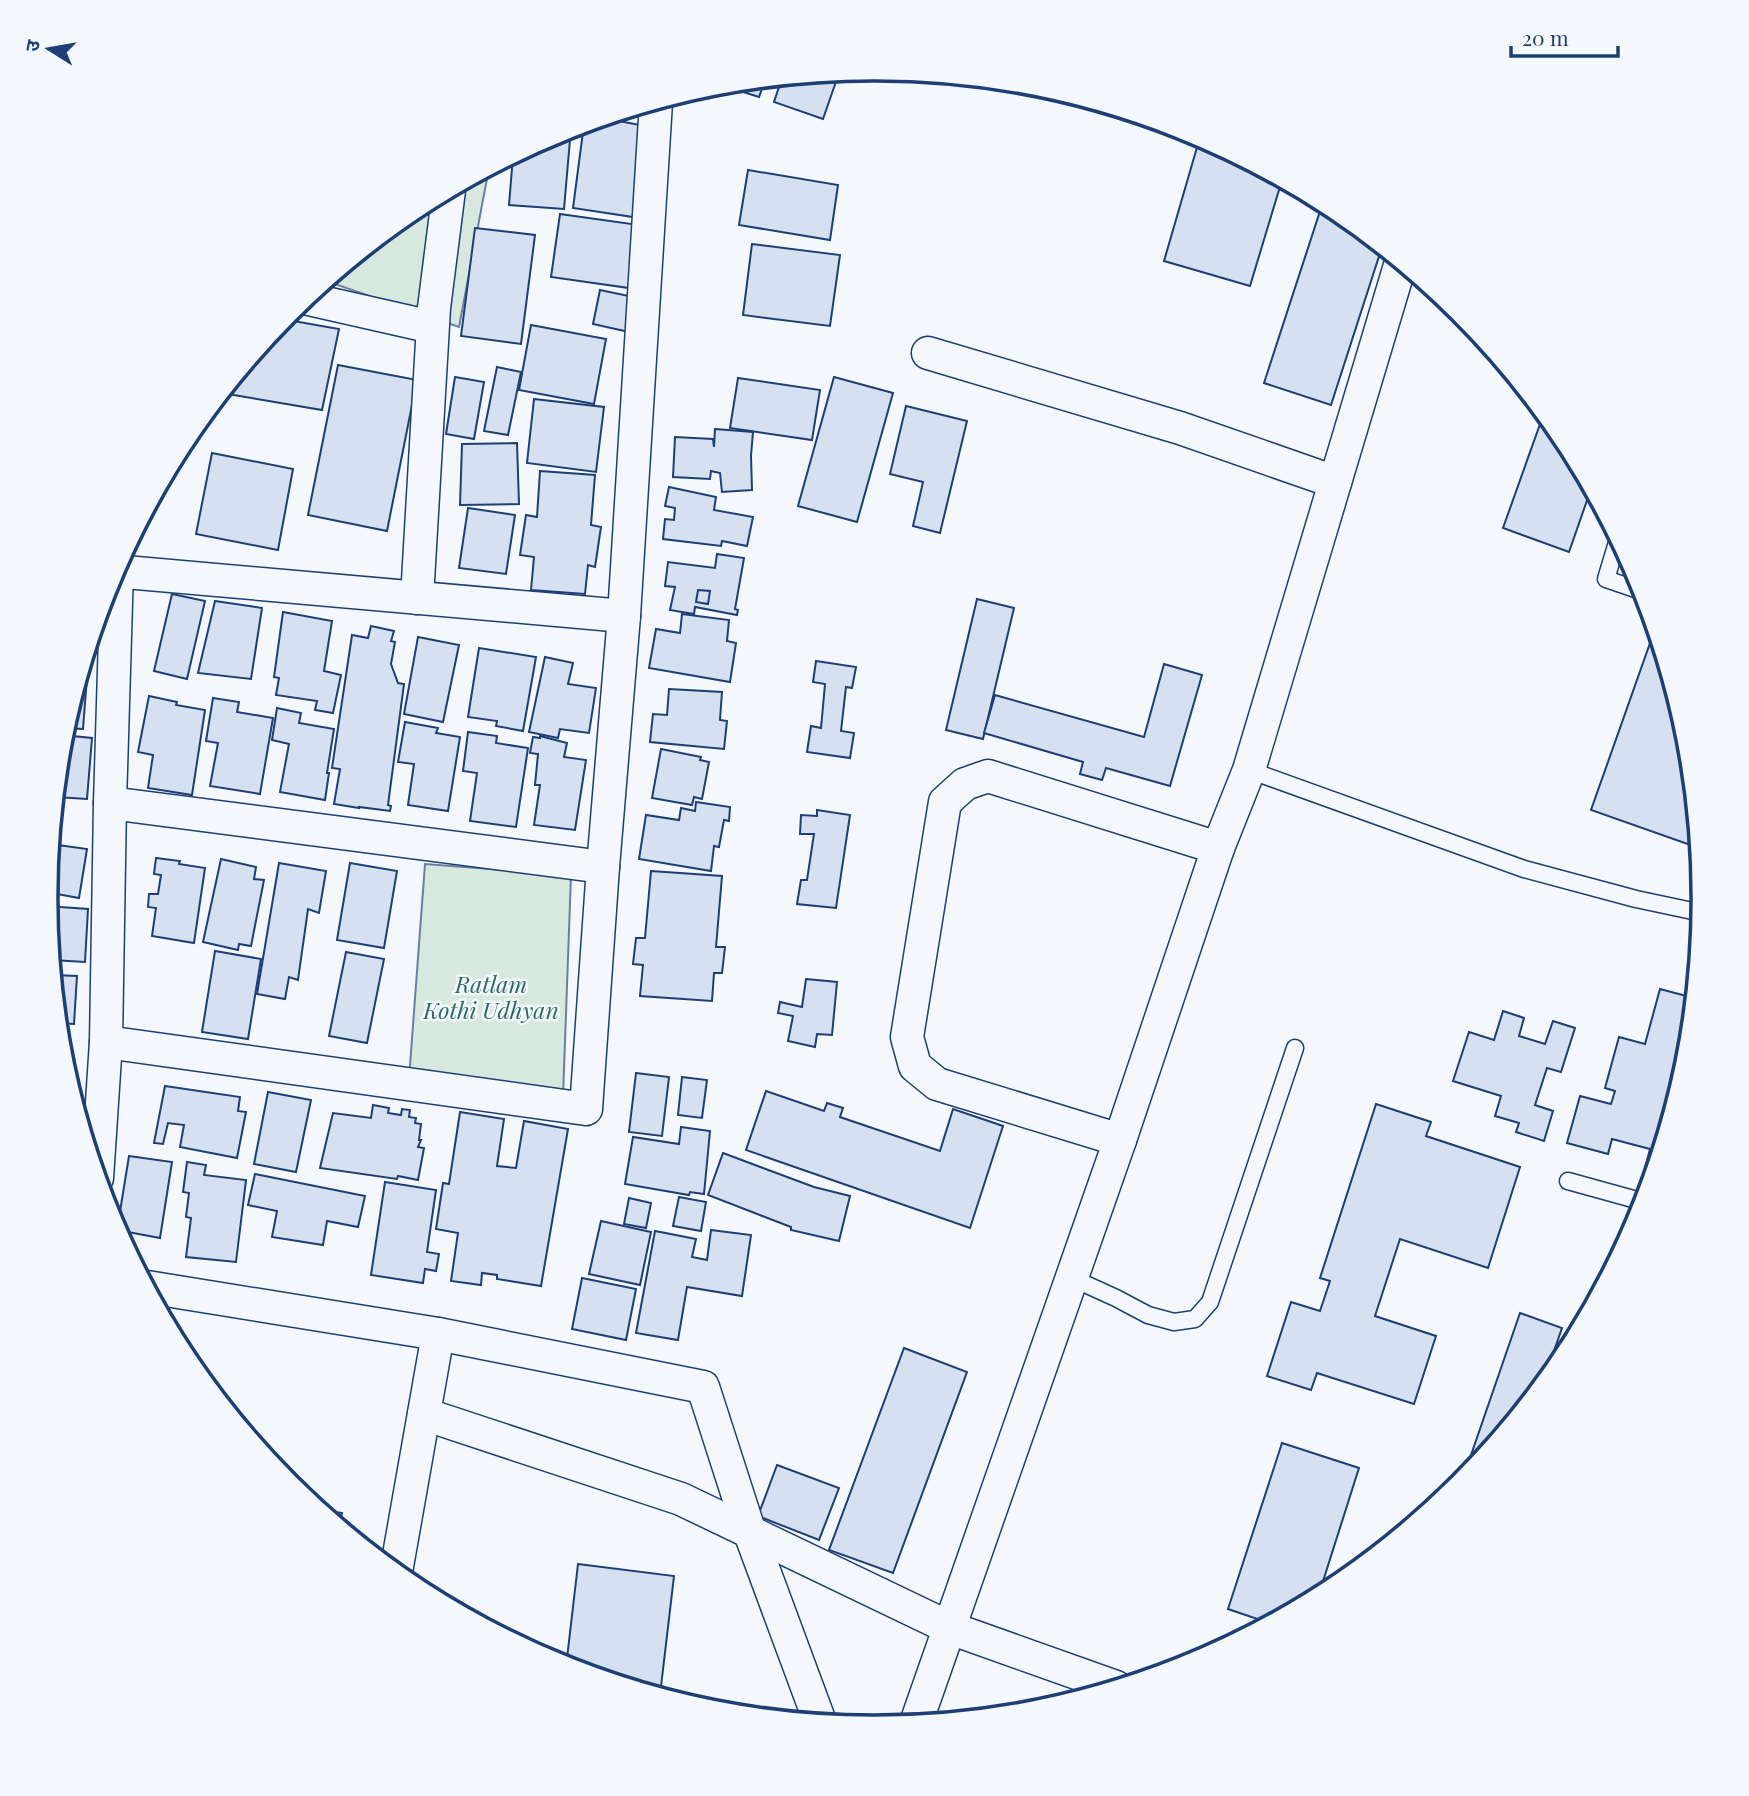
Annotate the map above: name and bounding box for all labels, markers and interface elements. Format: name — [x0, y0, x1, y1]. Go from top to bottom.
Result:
north arrow — [14, 14, 84, 84]
scale bar — [1511, 14, 1618, 58]
text: 20 m — [1522, 23, 1569, 51]
text: उ — [18, 37, 45, 54]
park label: Ratlam Kothi Udhyan — [422, 968, 559, 1025]

